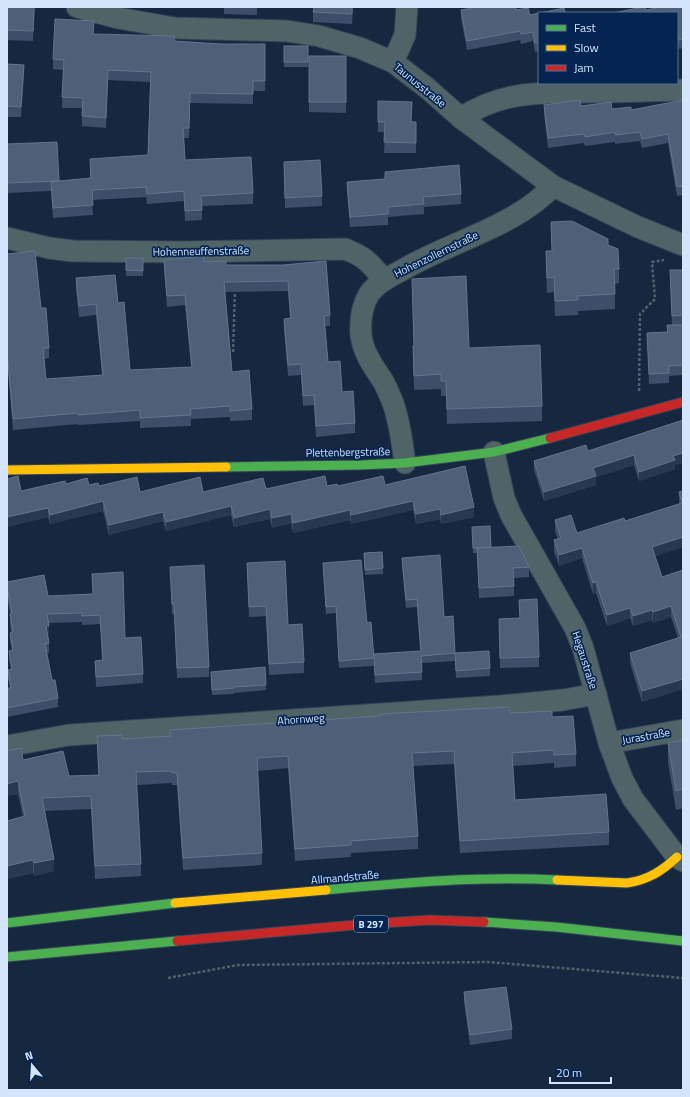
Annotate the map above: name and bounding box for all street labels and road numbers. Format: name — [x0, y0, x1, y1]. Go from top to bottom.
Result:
street label: Taunusstraße — [390, 59, 450, 111]
street label: Hohenzollernstraße — [391, 226, 481, 281]
street label: Hohenneuffenstraße — [153, 242, 250, 260]
street label: Plettenbergstraße — [306, 443, 391, 461]
street label: Hegaustraße — [568, 629, 602, 691]
street label: Ahornweg — [277, 709, 326, 729]
street label: Jurastraße — [621, 724, 672, 748]
street label: Allmandstraße — [310, 866, 380, 888]
road number: B 297 — [354, 916, 388, 932]

